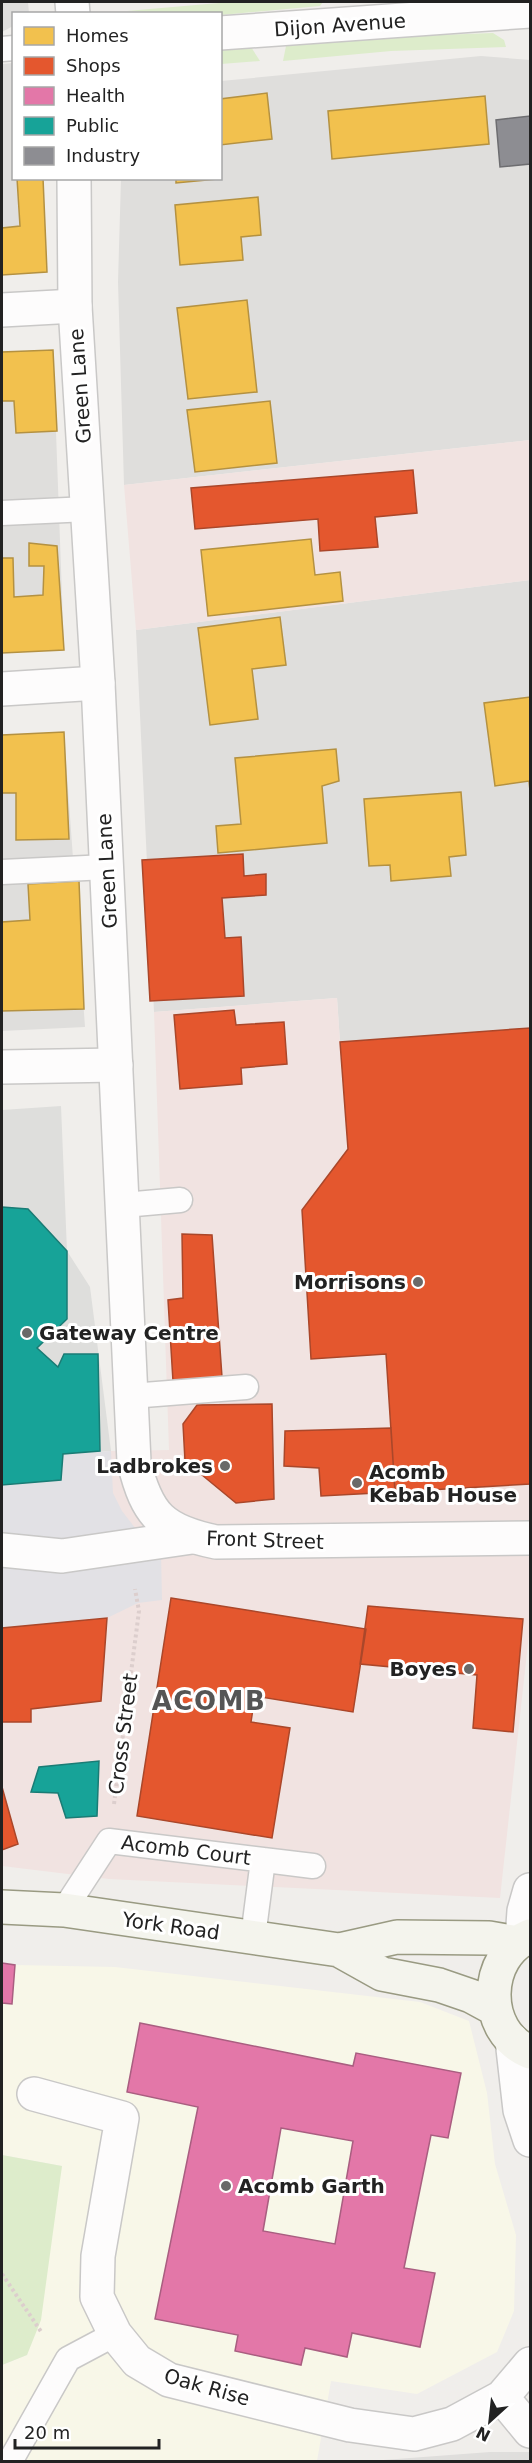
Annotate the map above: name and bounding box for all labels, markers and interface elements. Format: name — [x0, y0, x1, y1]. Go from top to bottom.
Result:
street label: Dijon Avenue — [273, 8, 407, 42]
legend — [12, 12, 222, 180]
text: Homes — [66, 25, 129, 46]
text: Shops — [66, 55, 121, 76]
text: Health — [66, 85, 125, 106]
text: Public — [66, 115, 119, 136]
text: Industry — [66, 145, 140, 166]
street label: Green Lane — [64, 328, 96, 444]
street label: Green Lane — [92, 813, 122, 929]
place label: Morrisons — [294, 1270, 406, 1294]
marker: Morrisons — [411, 1275, 425, 1289]
place label: Gateway Centre — [39, 1321, 219, 1345]
marker: Gateway Centre — [20, 1326, 34, 1340]
place label: Ladbrokes — [96, 1454, 213, 1478]
marker: Ladbrokes — [218, 1459, 232, 1473]
place label: Acomb Kebab House — [369, 1460, 517, 1507]
marker: Acomb Kebab House — [350, 1476, 364, 1490]
street label: Front Street — [206, 1526, 324, 1554]
place label: Boyes — [390, 1657, 457, 1681]
marker: Boyes — [462, 1662, 476, 1676]
street label: Cross Street — [104, 1672, 142, 1796]
district label: ACOMB — [152, 1686, 266, 1716]
street label: Acomb Court — [120, 1830, 252, 1870]
street label: York Road — [120, 1907, 221, 1945]
place label: Acomb Garth — [238, 2174, 385, 2198]
marker: Acomb Garth — [219, 2179, 233, 2193]
street label: Oak Rise — [161, 2363, 253, 2411]
north arrow — [460, 2391, 520, 2451]
scale bar — [15, 2412, 159, 2450]
text: 20 m — [24, 2422, 70, 2443]
text: N — [473, 2422, 494, 2445]

